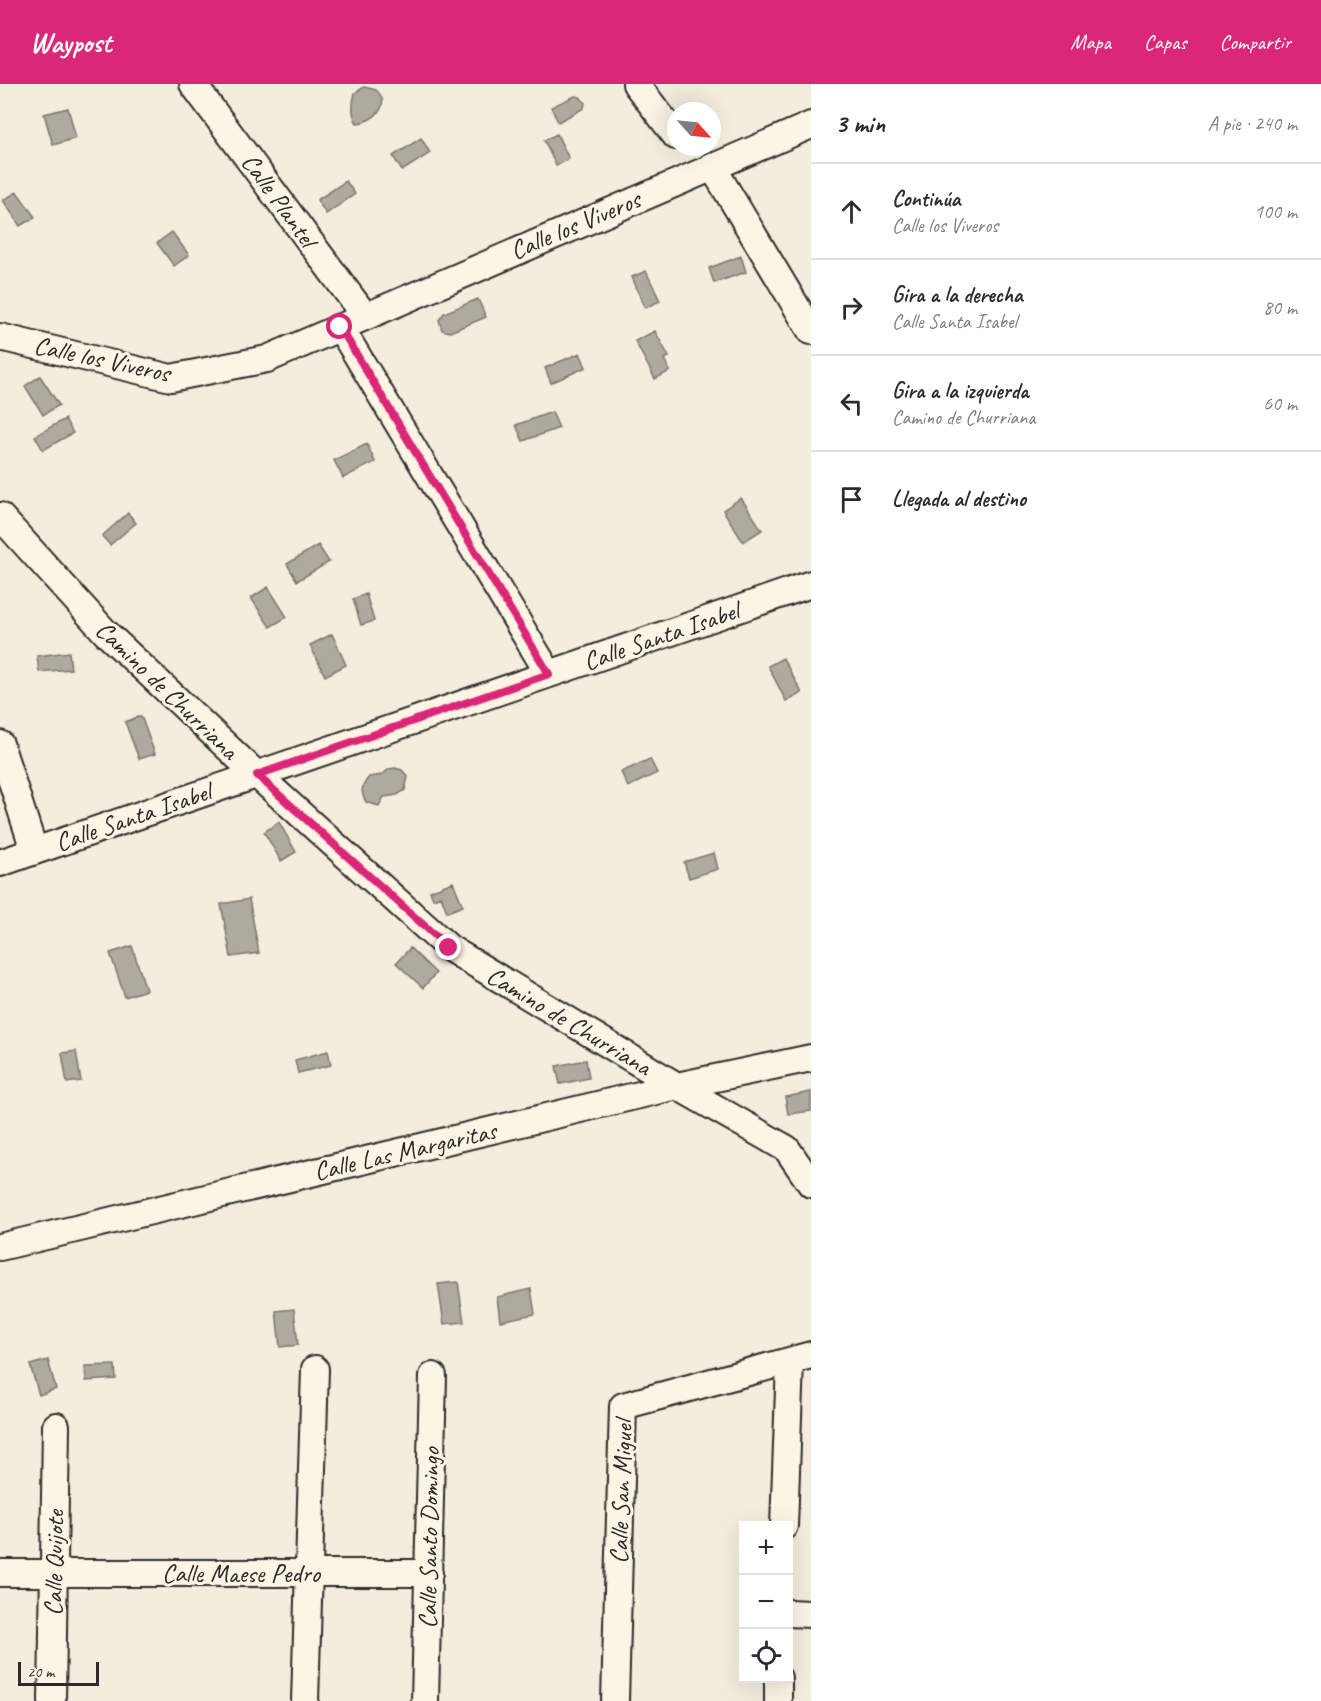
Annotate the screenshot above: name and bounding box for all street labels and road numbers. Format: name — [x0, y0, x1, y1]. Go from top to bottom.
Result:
street label: Calle Plantel — [234, 147, 327, 257]
street label: Calle los Viveros — [505, 182, 647, 267]
street label: Calle los Viveros — [31, 329, 175, 390]
street label: Calle Santa Isabel — [579, 592, 747, 678]
street label: Camino de Churriana — [89, 613, 247, 768]
street label: Calle Santa Isabel — [51, 773, 219, 859]
street label: Camino de Churriana — [481, 959, 659, 1084]
street label: Calle Las Margaritas — [311, 1113, 502, 1188]
street label: Calle San Miguel — [602, 1415, 640, 1564]
street label: Calle Santo Domingo — [411, 1445, 447, 1629]
street label: Calle Quijote — [37, 1508, 71, 1616]
street label: Calle Maese Pedro — [162, 1557, 322, 1590]

